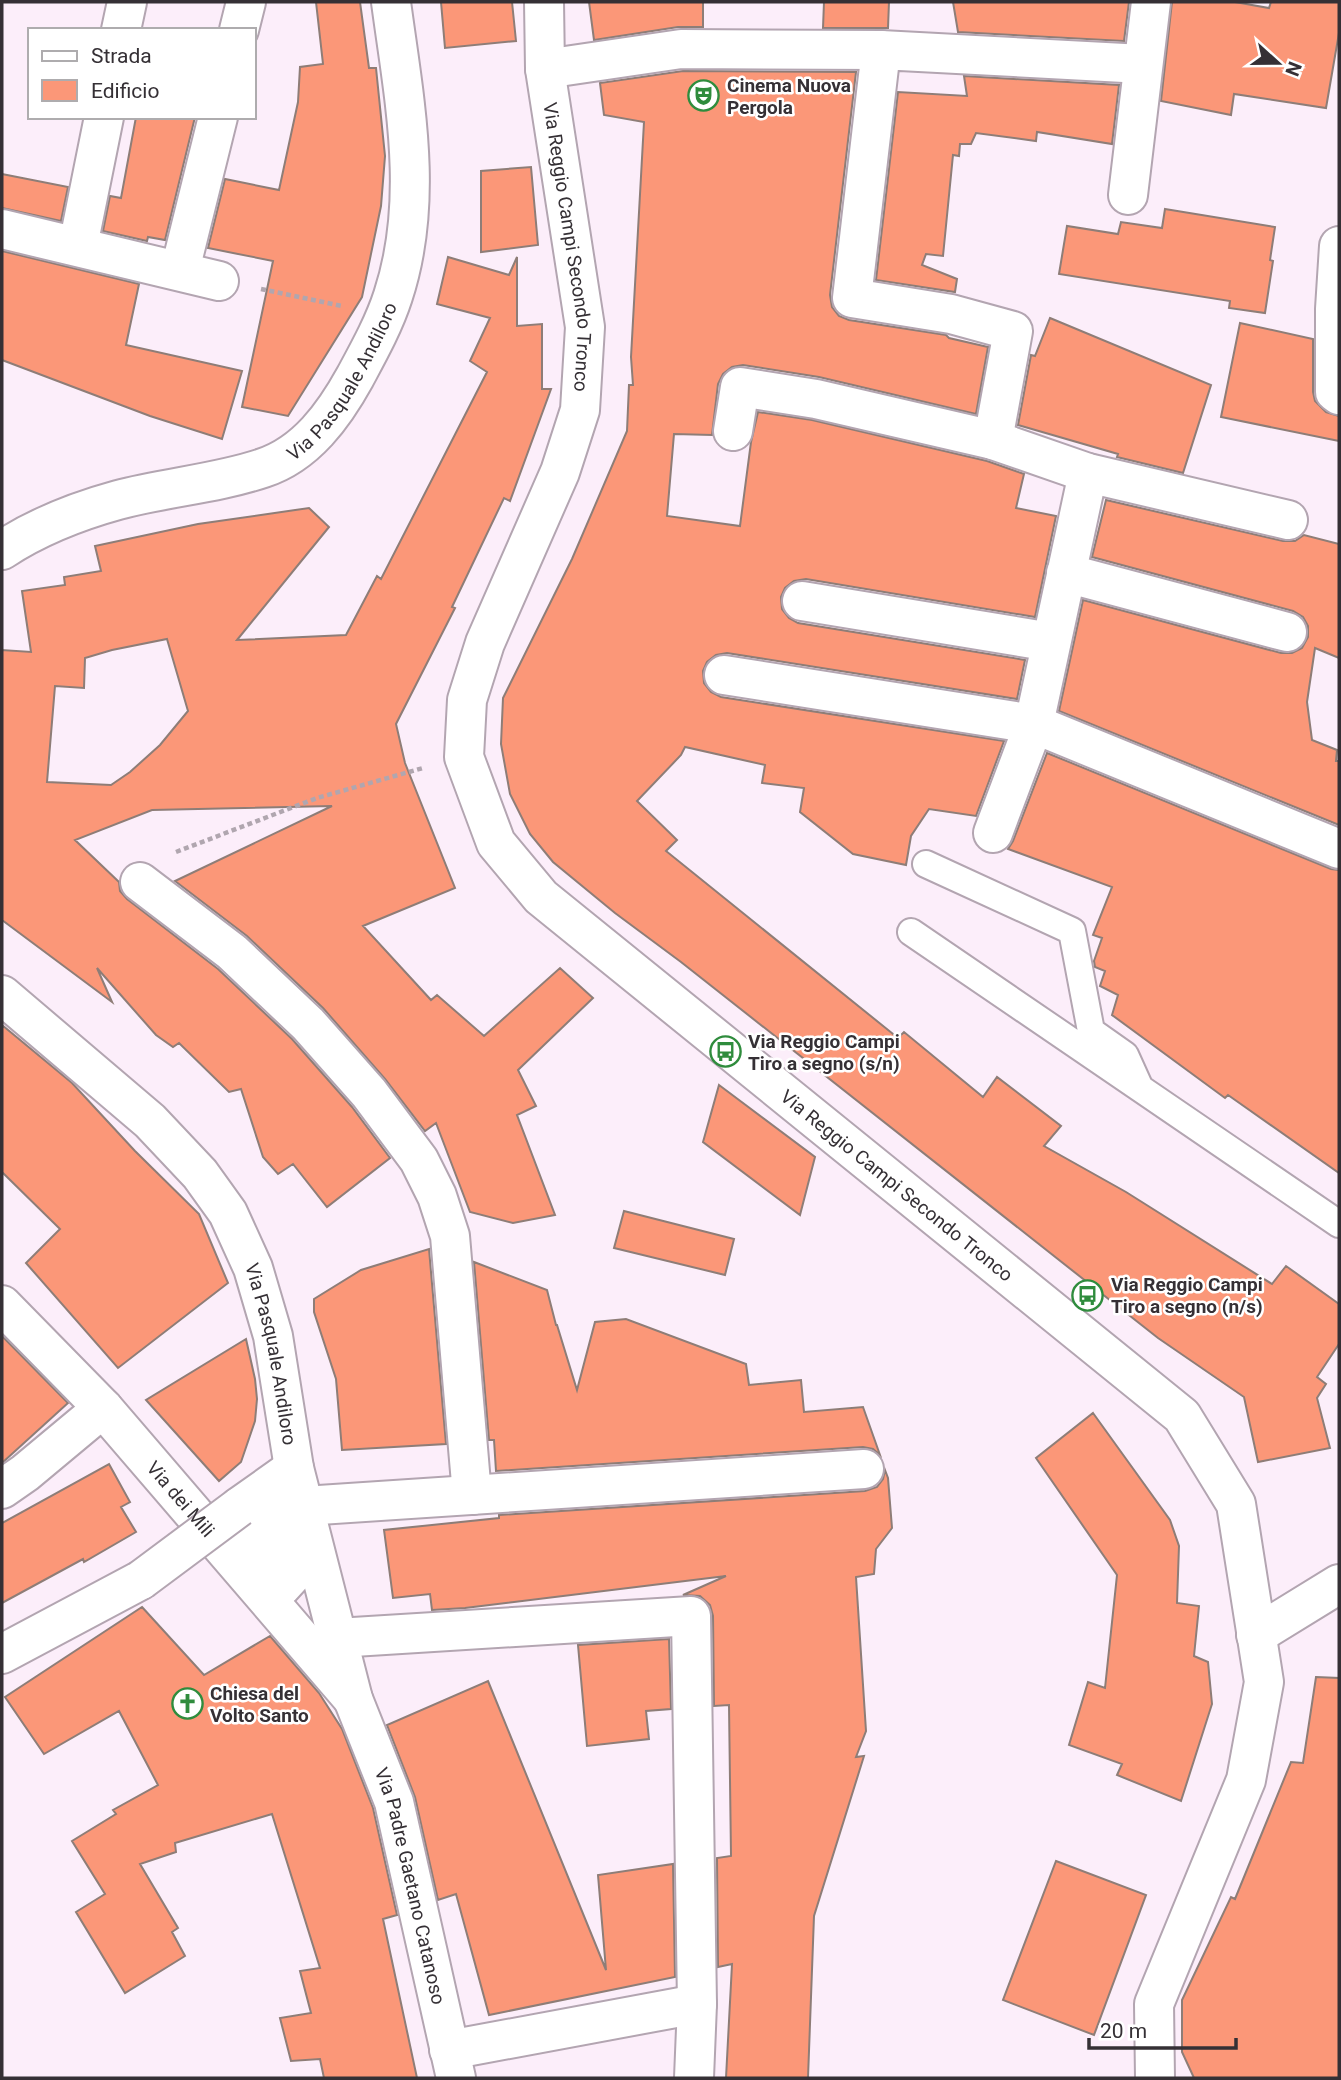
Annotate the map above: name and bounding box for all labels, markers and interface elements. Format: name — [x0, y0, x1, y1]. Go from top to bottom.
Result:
legend — [28, 28, 256, 119]
north arrow — [1243, 28, 1313, 98]
text: Strada — [91, 44, 152, 68]
text: N — [1280, 59, 1307, 79]
place label: Cinema Nuova Pergola — [727, 74, 851, 119]
text: Edificio — [91, 79, 159, 103]
theatre icon: Cinema Nuova Pergola — [687, 79, 721, 113]
street label: Via Reggio Campi Secondo Tronco — [538, 101, 596, 393]
street label: Via Pasquale Andiloro — [283, 299, 402, 466]
place label: Via Reggio Campi Tiro a segno (s/n) — [748, 1030, 900, 1075]
bus stop icon: Via Reggio Campi Tiro a segno (s/n) — [708, 1035, 742, 1069]
street label: Via Reggio Campi Secondo Tronco — [776, 1085, 1017, 1286]
street label: Via Pasquale Andiloro — [240, 1261, 301, 1447]
place label: Via Reggio Campi Tiro a segno (n/s) — [1111, 1273, 1263, 1318]
bus stop icon: Via Reggio Campi Tiro a segno (n/s) — [1071, 1278, 1105, 1312]
street label: Via dei Mili — [142, 1457, 219, 1542]
place label: Chiesa del Volto Santo — [210, 1682, 309, 1727]
church icon: Chiesa del Volto Santo — [170, 1687, 204, 1721]
street label: Via Padre Gaetano Catanoso — [370, 1764, 450, 2007]
scale bar — [1089, 2007, 1236, 2050]
text: 20 m — [1100, 2019, 1147, 2043]

